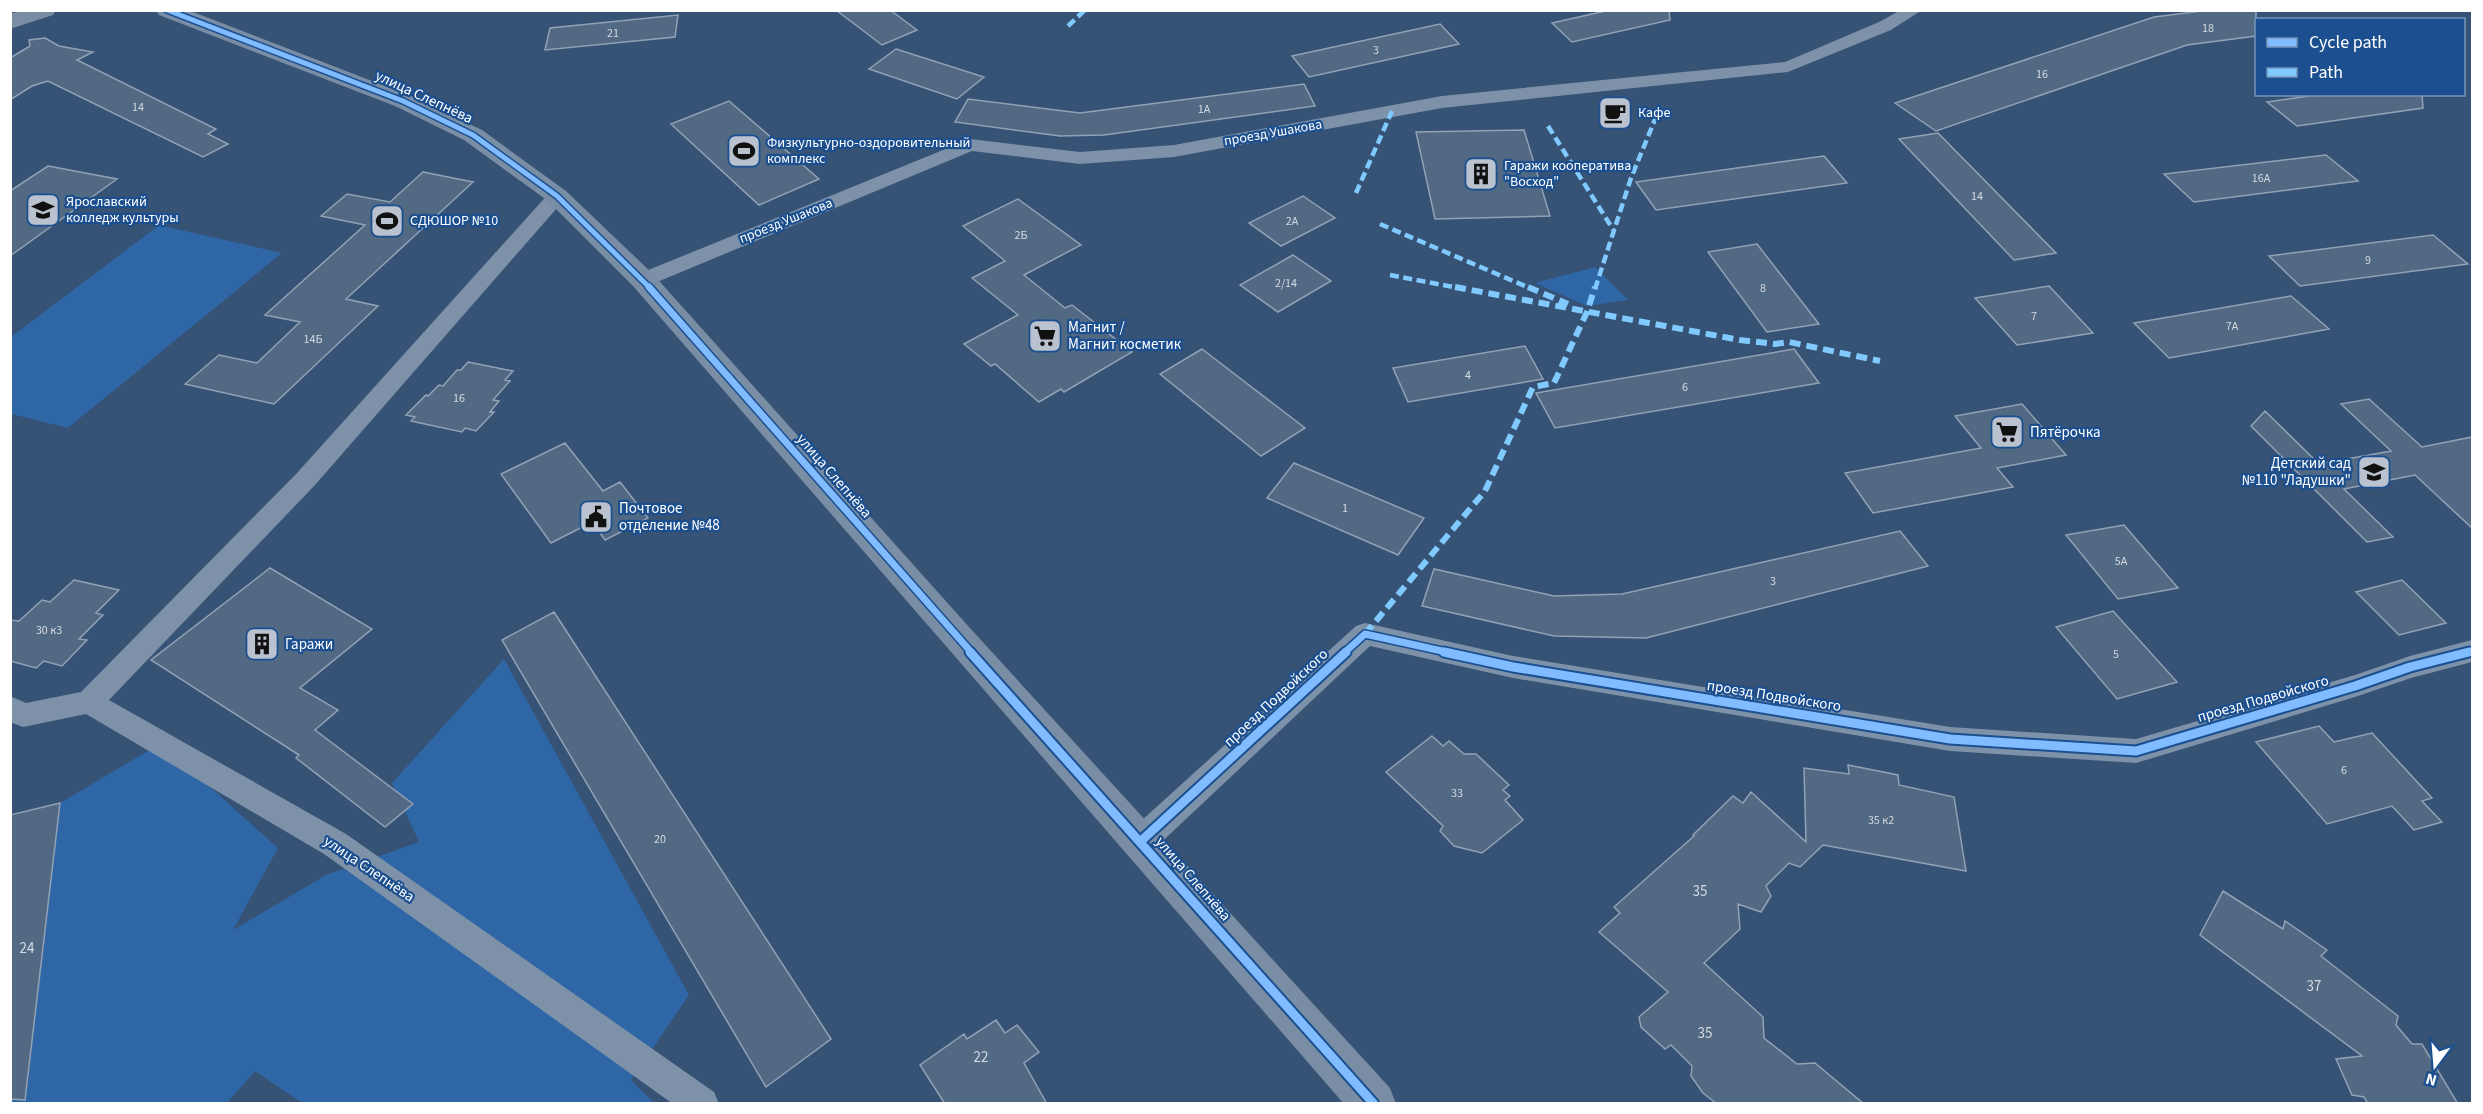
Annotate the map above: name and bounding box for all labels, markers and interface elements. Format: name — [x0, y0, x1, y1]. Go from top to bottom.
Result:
legend — [2255, 18, 2465, 96]
house number: 18 — [2202, 20, 2214, 37]
house number: 21 — [607, 25, 619, 42]
text: Cycle path — [2309, 30, 2387, 55]
house number: 3 — [1373, 42, 1379, 59]
text: Path — [2309, 60, 2343, 85]
street label: улица Слепнёва — [372, 65, 476, 129]
house number: 16 — [2036, 66, 2048, 83]
cafe icon: Кафе — [1597, 95, 1633, 131]
house number: 14 — [132, 99, 144, 116]
house number: 1А — [1198, 101, 1211, 118]
place label: Кафе — [1638, 103, 1670, 123]
street label: проезд Ушакова — [1222, 115, 1324, 151]
sports icon: Физкультурно-оздоровительный комплекс — [726, 133, 762, 169]
place label: Физкультурно-оздоровительный комплекс — [767, 133, 971, 169]
building icon: Гаражи кооператива "Восход" — [1463, 156, 1499, 192]
place label: Гаражи кооператива "Восход" — [1504, 156, 1631, 192]
house number: 16А — [2252, 170, 2271, 187]
house number: 14 — [1971, 188, 1983, 205]
school or university icon: Ярославский колледж культуры — [25, 192, 61, 228]
place label: Ярославский колледж культуры — [66, 192, 179, 228]
street label: проезд Ушакова — [736, 193, 836, 249]
sports icon: СДЮШОР №10 — [369, 203, 405, 239]
place label: СДЮШОР №10 — [410, 211, 498, 231]
house number: 2А — [1286, 213, 1299, 230]
house number: 2Б — [1015, 227, 1027, 244]
house number: 9 — [2365, 252, 2371, 269]
house number: 2/14 — [1275, 275, 1297, 292]
house number: 8 — [1760, 280, 1766, 297]
house number: 7 — [2031, 308, 2037, 325]
place label: Магнит / Магнит косметик — [1068, 317, 1182, 355]
supermarket icon: Магнит / Магнит косметик — [1027, 318, 1063, 354]
house number: 7А — [2226, 318, 2239, 335]
house number: 14Б — [304, 331, 322, 348]
house number: 4 — [1465, 367, 1471, 384]
house number: 6 — [1682, 379, 1688, 396]
house number: 16 — [453, 390, 465, 407]
supermarket icon: Пятёрочка — [1989, 414, 2025, 450]
place label: Пятёрочка — [2030, 422, 2101, 443]
street label: улица Слепнёва — [791, 429, 877, 523]
place label: Детский сад №110 "Ладушки" — [2242, 453, 2351, 491]
school or university icon: Детский сад №110 "Ладушки" — [2356, 454, 2392, 490]
place label: Почтовое отделение №48 — [619, 498, 720, 536]
public building icon: Почтовое отделение №48 — [578, 499, 614, 535]
house number: 1 — [1342, 500, 1348, 517]
house number: 5А — [2115, 553, 2128, 570]
house number: 3 — [1770, 573, 1776, 590]
house number: 30 к3 — [36, 622, 62, 639]
building icon: Гаражи — [244, 626, 280, 662]
place label: Гаражи — [285, 634, 333, 655]
street label: проезд Подвойского — [1219, 644, 1333, 752]
house number: 5 — [2113, 646, 2119, 663]
street label: проезд Подвойского — [2195, 670, 2331, 728]
street label: проезд Подвойского — [1705, 675, 1843, 717]
house number: 6 — [2341, 762, 2347, 779]
house number: 33 — [1451, 785, 1463, 802]
house number: 35 к2 — [1868, 812, 1894, 829]
street label: улица Слепнёва — [319, 831, 419, 907]
house number: 20 — [654, 831, 666, 848]
street label: улица Слепнёва — [1150, 832, 1236, 926]
house number: 35 — [1693, 881, 1707, 902]
house number: 24 — [20, 938, 35, 959]
house number: 37 — [2307, 976, 2321, 997]
house number: 35 — [1698, 1023, 1712, 1044]
north arrow — [2405, 1036, 2465, 1096]
house number: 22 — [974, 1047, 988, 1068]
text: N — [2423, 1067, 2439, 1091]

